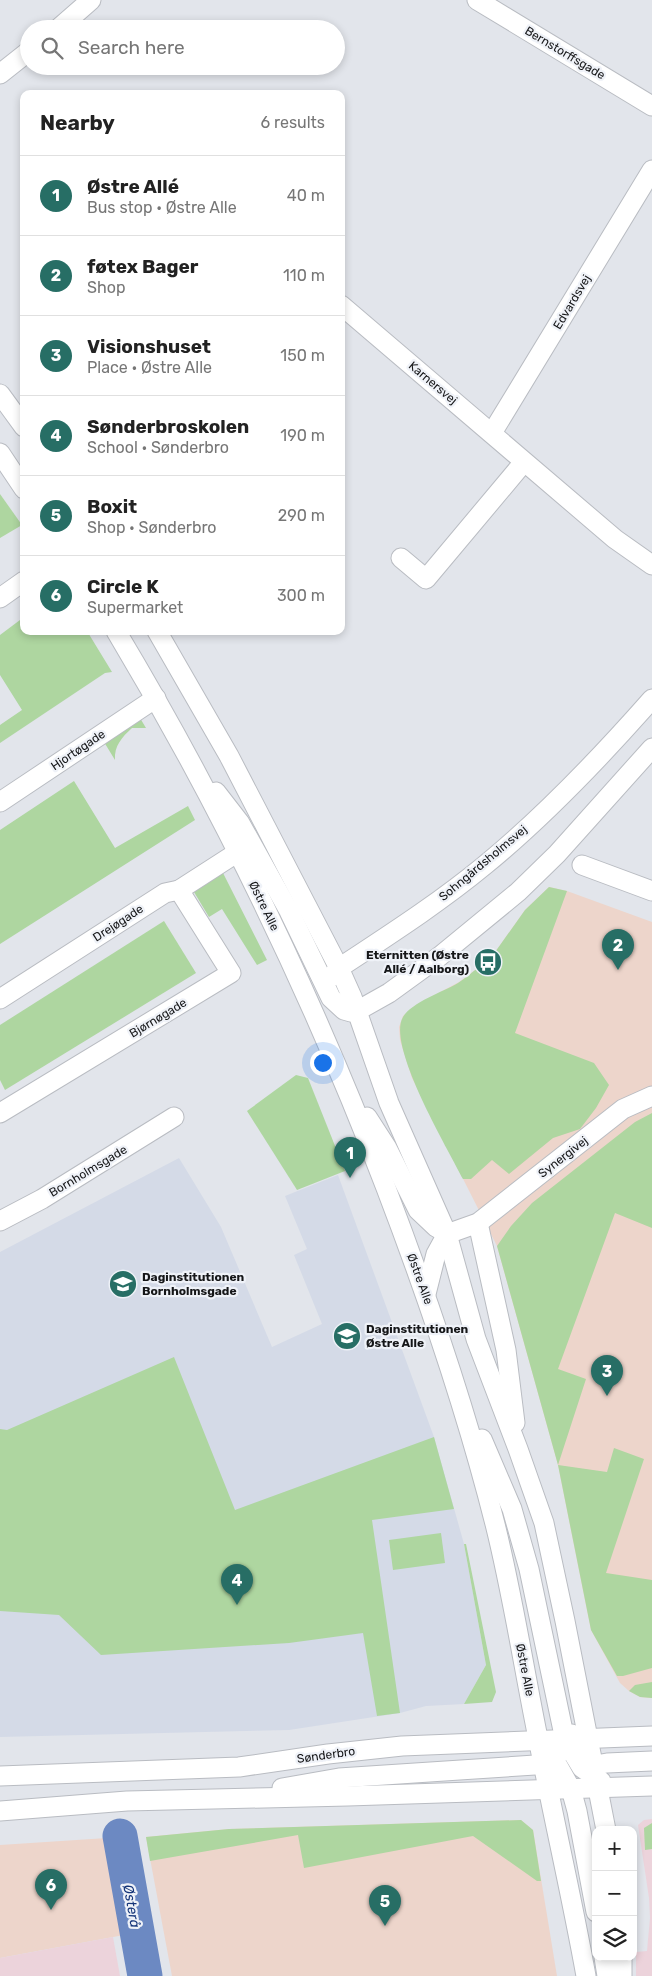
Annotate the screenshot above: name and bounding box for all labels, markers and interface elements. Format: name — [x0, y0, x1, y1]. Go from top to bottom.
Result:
search box — [20, 20, 345, 75]
street label: Bernstorffsgade — [522, 24, 608, 83]
icon: search — [38, 34, 66, 62]
text: Search here — [78, 36, 185, 59]
text: Nearby — [40, 110, 115, 135]
text: 6 results — [260, 113, 325, 132]
text: Østre Allé — [87, 175, 179, 198]
text: 1 — [52, 186, 60, 205]
text: 40 m — [287, 186, 325, 205]
text: Bus stop · Østre Alle — [87, 198, 237, 217]
text: føtex Bager — [87, 255, 198, 278]
text: 2 — [51, 266, 61, 285]
text: 110 m — [283, 266, 325, 285]
street label: Edvardsvej — [550, 272, 594, 332]
text: Shop — [87, 278, 125, 297]
text: Visionshuset — [87, 335, 211, 358]
text: 3 — [51, 346, 61, 365]
text: 150 m — [280, 346, 325, 365]
text: Place · Østre Alle — [87, 358, 212, 377]
street label: Karnersvej — [406, 359, 460, 407]
text: Sønderbroskolen — [87, 415, 249, 438]
text: 4 — [51, 426, 61, 445]
text: 190 m — [280, 426, 325, 445]
text: School · Sønderbro — [87, 438, 229, 457]
text: Boxit — [87, 495, 137, 518]
text: 5 — [51, 506, 61, 525]
text: 290 m — [278, 506, 325, 525]
text: Shop · Sønderbro — [87, 518, 217, 537]
text: Circle K — [87, 575, 159, 598]
text: 6 — [51, 586, 61, 605]
text: 300 m — [277, 586, 325, 605]
text: Supermarket — [87, 598, 183, 617]
street label: Hjortøgade — [48, 727, 108, 773]
street label: Sohngårdsholmsvej — [436, 822, 530, 904]
street label: Østre Alle — [246, 879, 282, 933]
street label: Drejøgade — [90, 901, 146, 944]
pin: 2 — [602, 929, 634, 970]
bus stop icon: Eternitten (Østre Allé / Aalborg) — [473, 947, 503, 977]
place label: Eternitten (Østre Allé / Aalborg) — [366, 948, 469, 976]
street label: Bjørnøgade — [127, 995, 189, 1041]
your location — [310, 1050, 336, 1076]
street label: Synergivej — [536, 1133, 590, 1181]
pin: 1 — [334, 1137, 366, 1178]
street label: Bornholmsgade — [47, 1142, 130, 1200]
street label: Østre Alle — [404, 1252, 436, 1307]
school or university icon: Daginstitutionen Bornholmsgade — [108, 1269, 138, 1299]
place label: Daginstitutionen Bornholmsgade — [142, 1270, 245, 1298]
school or university icon: Daginstitutionen Østre Alle — [332, 1321, 362, 1351]
place label: Daginstitutionen Østre Alle — [366, 1322, 469, 1350]
pin: 3 — [591, 1355, 623, 1396]
pin: 4 — [221, 1564, 253, 1605]
street label: Østre Alle — [513, 1642, 537, 1698]
street label: Sønderbro — [296, 1744, 356, 1766]
map controls — [592, 1826, 637, 1961]
button: + — [592, 1826, 637, 1871]
pin: 6 — [35, 1869, 67, 1910]
button: − — [592, 1871, 637, 1916]
water label: Østerå — [119, 1883, 144, 1929]
pin: 5 — [369, 1885, 401, 1926]
button: layers — [592, 1916, 637, 1961]

